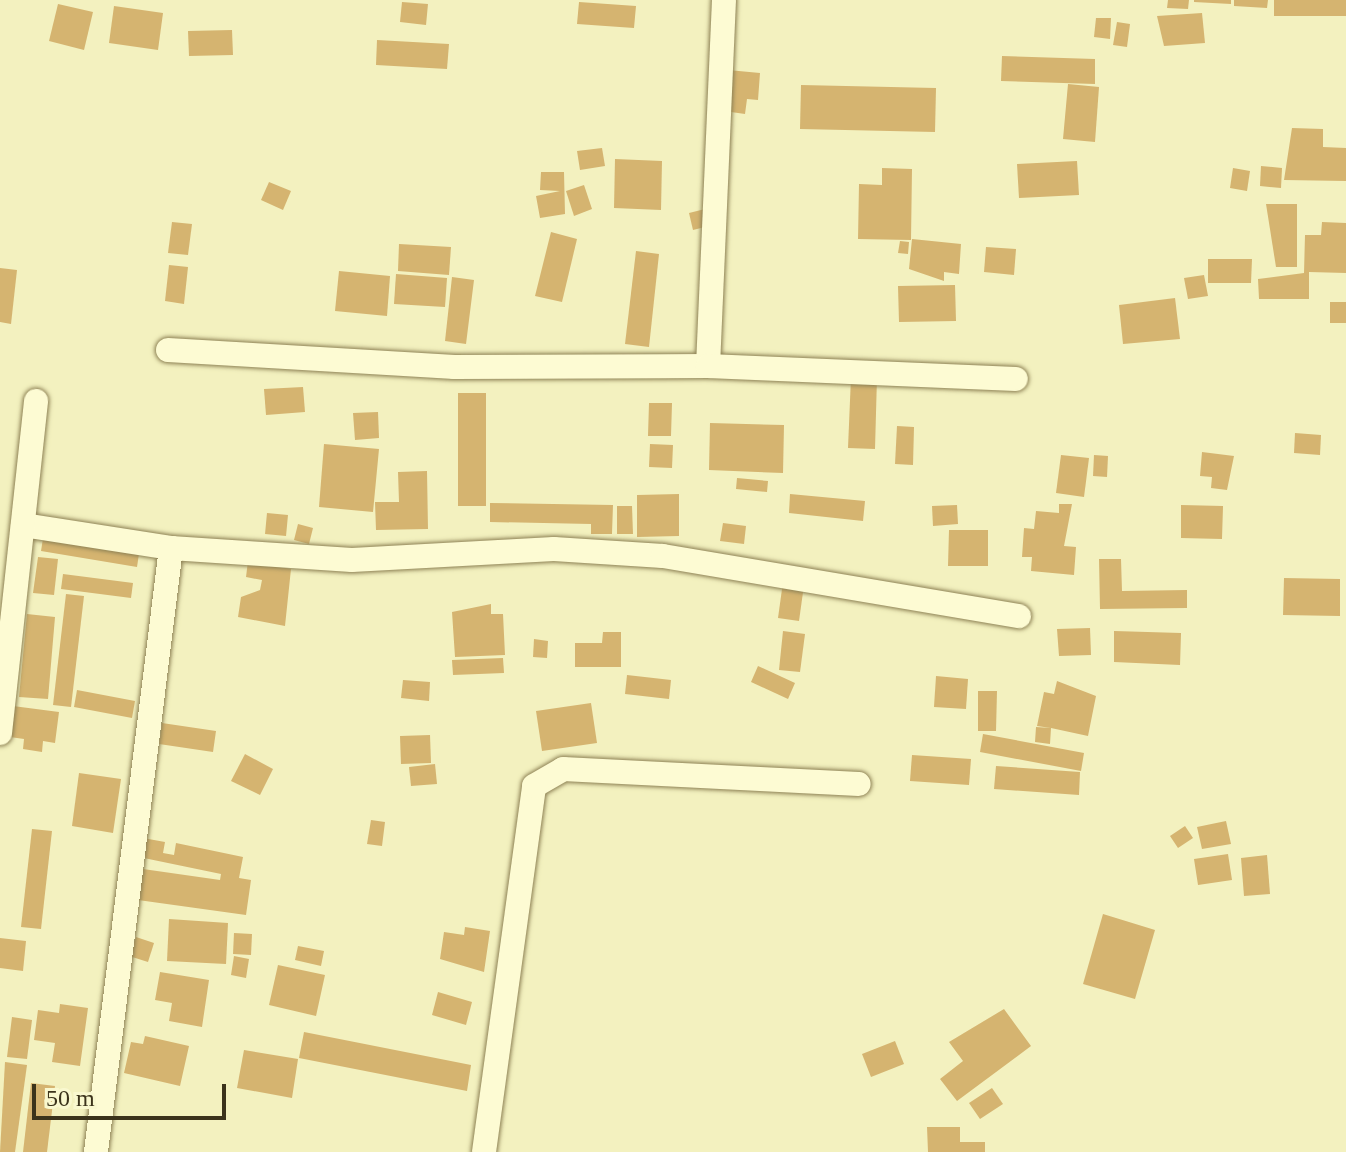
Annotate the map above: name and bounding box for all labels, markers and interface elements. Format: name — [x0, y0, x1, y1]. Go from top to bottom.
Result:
scale bar — [36, 1068, 230, 1118]
text: 50 m — [46, 1085, 95, 1111]

